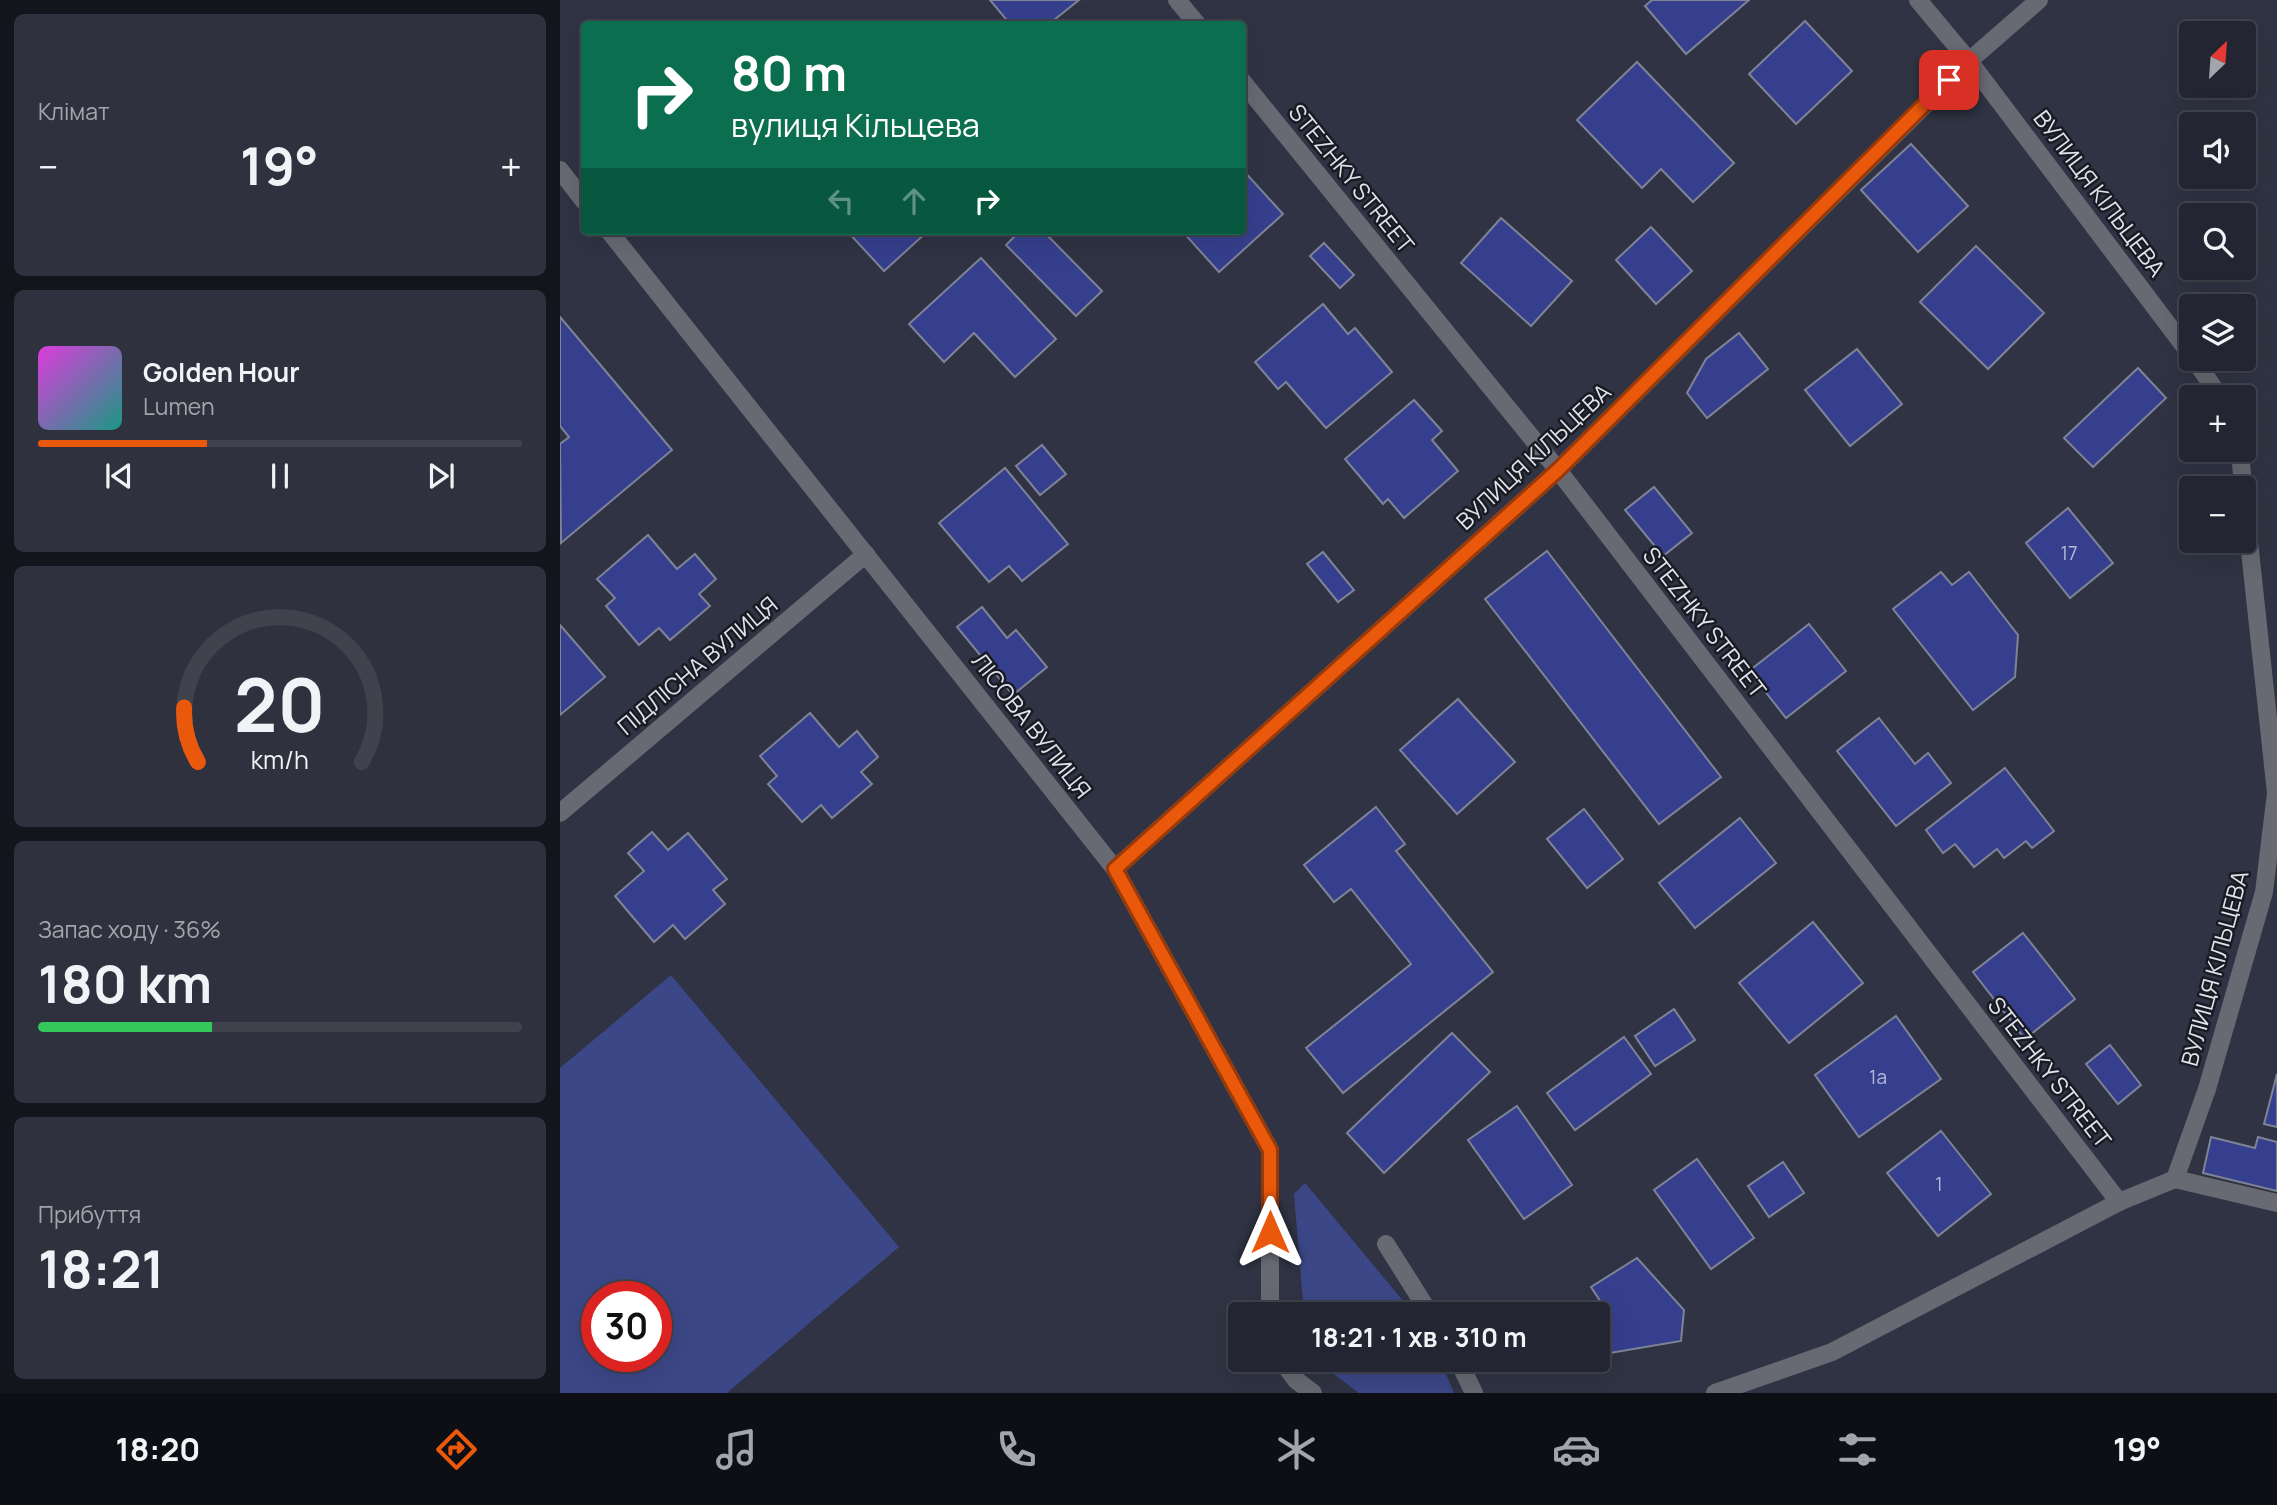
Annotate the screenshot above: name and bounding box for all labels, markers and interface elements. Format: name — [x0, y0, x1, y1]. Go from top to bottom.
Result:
north arrow — [2179, 21, 2256, 98]
map controls — [2179, 21, 2256, 553]
text: 80 m — [731, 39, 847, 106]
icon: right — [616, 49, 707, 140]
pin — [1919, 50, 1979, 110]
icon: arrive — [1930, 61, 1968, 99]
text: Клімат — [38, 95, 110, 127]
street label: STEZHKY STREET — [1282, 97, 1422, 260]
text: вулиця Кільцева — [731, 103, 980, 147]
street label: ВУЛИЦЯ КІЛЬЦЕВА — [2027, 103, 2174, 283]
button: sound — [2179, 112, 2256, 189]
text: 19° — [240, 130, 319, 201]
text: − — [38, 140, 59, 192]
text: + — [500, 140, 522, 192]
icon: left — [822, 182, 860, 220]
icon: ahead — [895, 182, 933, 220]
icon: right — [968, 182, 1006, 220]
button: search — [2179, 203, 2256, 280]
button: layers — [2179, 294, 2256, 371]
text: Golden Hour — [143, 354, 300, 390]
street label: ВУЛИЦЯ КІЛЬЦЕВА — [1449, 375, 1618, 536]
button: + — [2179, 385, 2256, 462]
text: Lumen — [143, 390, 215, 422]
icon: previous — [100, 457, 138, 495]
icon: pause — [261, 457, 299, 495]
icon: next — [422, 457, 460, 495]
button: − — [2179, 476, 2256, 553]
street label: STEZHKY STREET — [1636, 540, 1774, 704]
house number: 17 — [2061, 540, 2077, 566]
street label: ПІДЛІСНА ВУЛИЦЯ — [610, 588, 784, 742]
street label: ЛІСОВА ВУЛИЦЯ — [965, 646, 1099, 804]
text: 20 — [234, 655, 326, 755]
text: km/h — [251, 742, 309, 777]
street label: ВУЛИЦЯ КІЛЬЦЕВА — [2173, 866, 2256, 1069]
text: Запас ходу · 36% — [38, 913, 221, 945]
text: 180 km — [38, 948, 212, 1019]
street label: STEZHKY STREET — [1981, 990, 2119, 1154]
house number: 1а — [1869, 1064, 1887, 1090]
house number: 1 — [1935, 1171, 1943, 1197]
position arrow — [1233, 1195, 1307, 1269]
text: Прибуття — [38, 1198, 141, 1230]
text: 18:21 — [38, 1233, 164, 1304]
speed limit sign: 30 — [581, 1281, 672, 1372]
text: 18:21 · 1 хв · 310 m — [1311, 1319, 1527, 1355]
icon: directions — [432, 1425, 481, 1474]
icon: music — [712, 1425, 761, 1474]
icon: phone — [992, 1425, 1041, 1474]
icon: climate — [1272, 1425, 1321, 1474]
icon: car — [1552, 1425, 1601, 1474]
icon: filters — [1833, 1425, 1882, 1474]
text: 18:20 — [116, 1427, 200, 1471]
text: 19° — [2113, 1427, 2161, 1471]

